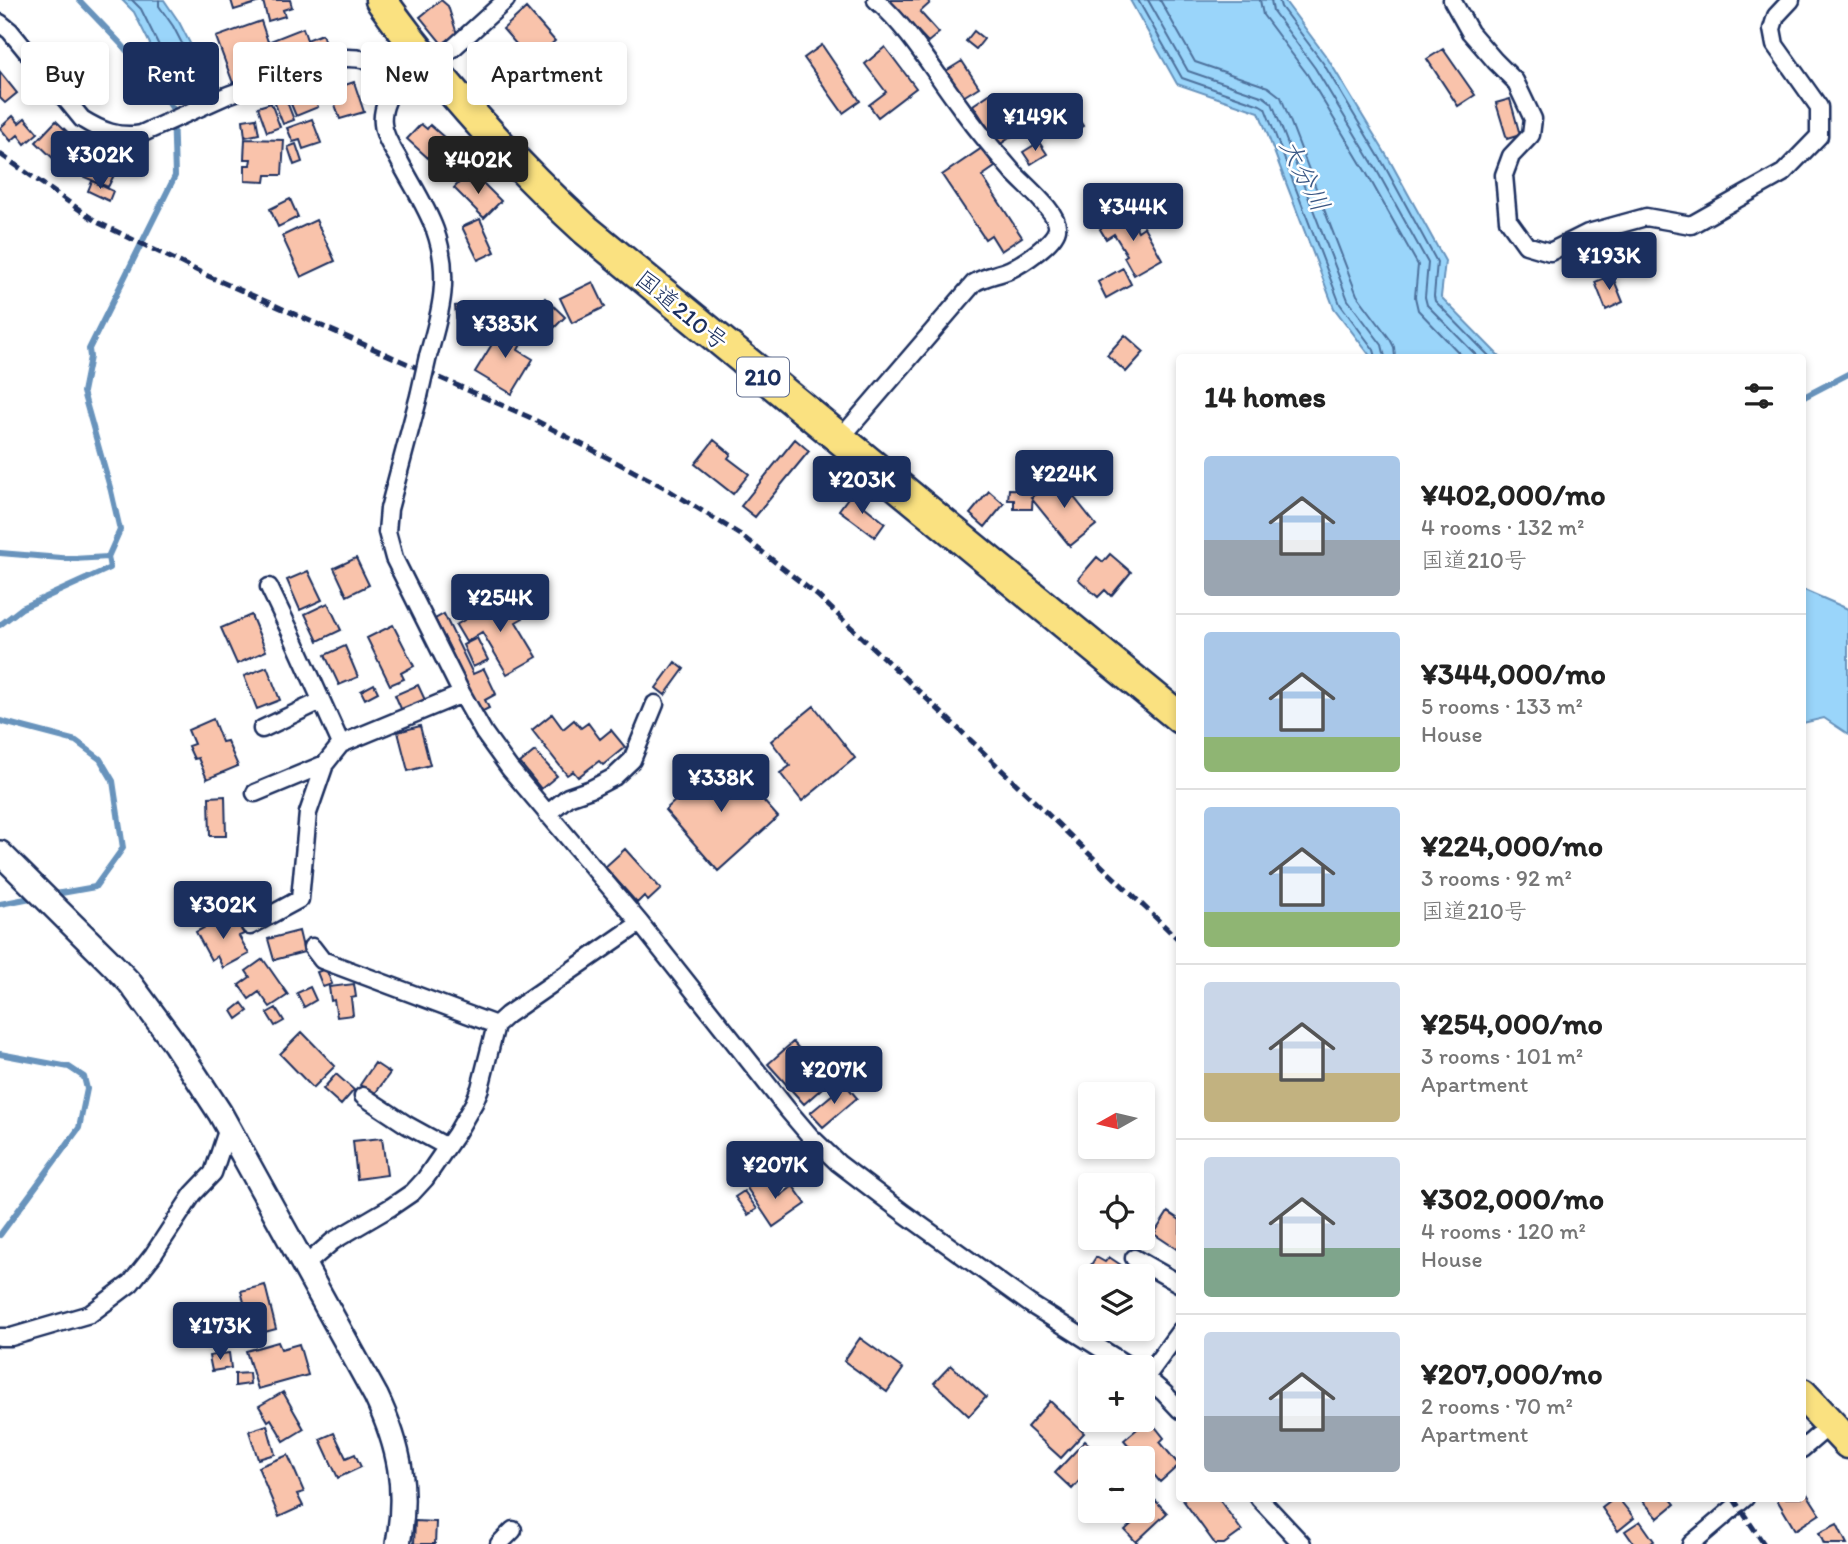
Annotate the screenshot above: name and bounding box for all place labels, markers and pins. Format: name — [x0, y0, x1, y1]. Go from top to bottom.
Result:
pin: ¥149K — [986, 94, 1084, 153]
pin: ¥302K — [51, 132, 149, 191]
pin: ¥402K — [429, 136, 527, 196]
pin: ¥344K — [1084, 184, 1182, 243]
pin: ¥193K — [1560, 232, 1658, 292]
pin: ¥383K — [456, 300, 554, 360]
pin: ¥224K — [1015, 450, 1113, 510]
pin: ¥203K — [813, 456, 911, 516]
pin: ¥254K — [451, 574, 549, 634]
pin: ¥338K — [672, 754, 770, 814]
pin: ¥302K — [174, 881, 272, 941]
pin: ¥207K — [785, 1046, 883, 1106]
pin: ¥207K — [726, 1142, 824, 1201]
pin: ¥173K — [171, 1302, 269, 1362]

